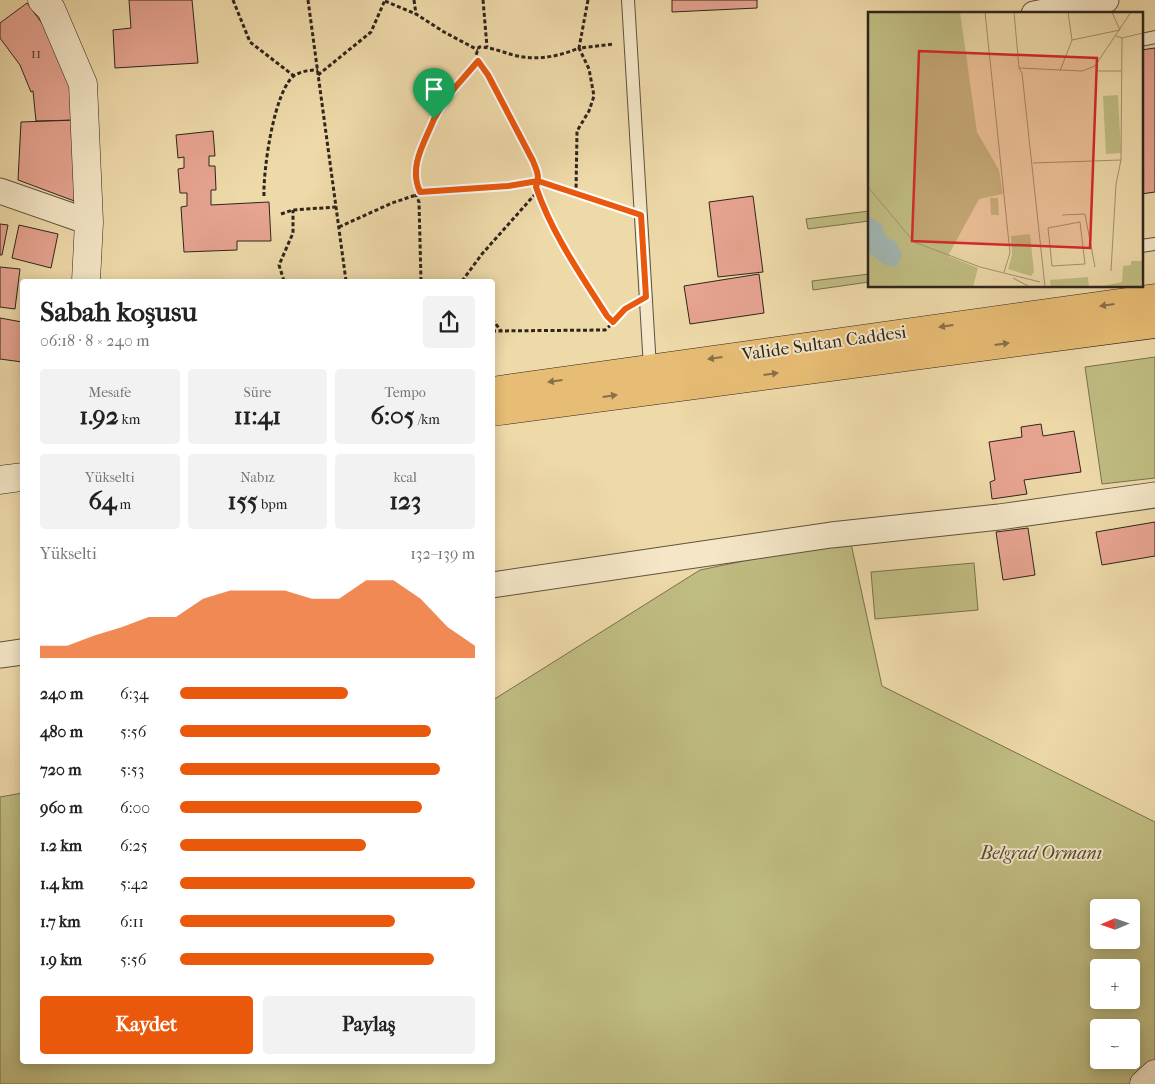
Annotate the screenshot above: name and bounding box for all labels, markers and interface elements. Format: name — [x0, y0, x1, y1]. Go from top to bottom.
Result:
inset map — [868, 12, 1142, 288]
house number: 11 — [31, 44, 41, 62]
pin — [413, 68, 455, 119]
icon: arrive — [420, 75, 448, 103]
text: Sabah koşusu — [40, 295, 197, 328]
button: share — [423, 296, 475, 348]
one-way arrow — [1098, 301, 1114, 309]
street label: Valide Sultan Caddesi — [739, 321, 908, 366]
one-way arrow — [937, 322, 953, 330]
text: 06:18 · 8 × 240 m — [40, 331, 150, 350]
one-way arrow — [994, 340, 1010, 348]
one-way arrow — [707, 355, 723, 363]
one-way arrow — [763, 370, 779, 378]
one-way arrow — [546, 378, 562, 386]
text: Mesafe — [89, 384, 131, 401]
text: Süre — [244, 384, 271, 401]
text: Tempo — [384, 384, 426, 401]
one-way arrow — [602, 392, 618, 400]
text: 1.92 — [79, 401, 119, 430]
text: 11:41 — [234, 401, 281, 430]
text: 6:05 — [370, 401, 415, 430]
text: km — [119, 411, 140, 428]
text: /km — [415, 411, 440, 428]
text: Yükselti — [85, 469, 135, 486]
text: Nabız — [240, 469, 275, 486]
text: kcal — [393, 469, 417, 486]
text: 64 — [88, 486, 117, 515]
text: 155 — [228, 486, 258, 515]
text: 123 — [389, 486, 421, 515]
text: m — [117, 496, 131, 513]
text: bpm — [258, 496, 287, 513]
text: Yükselti — [40, 544, 97, 563]
text: 132–139 m — [410, 544, 475, 563]
text: 240 m — [40, 684, 83, 703]
text: 6:34 — [120, 684, 149, 703]
text: 480 m — [40, 722, 83, 741]
text: 5:56 — [120, 722, 146, 741]
text: 720 m — [40, 760, 81, 779]
text: 5:53 — [120, 760, 144, 779]
text: 960 m — [40, 798, 83, 817]
text: 6:00 — [120, 798, 150, 817]
text: 1.2 km — [40, 836, 82, 855]
text: 6:25 — [120, 836, 148, 855]
park label: Belgrad Ormanı — [979, 843, 1102, 864]
text: 1.4 km — [40, 874, 84, 893]
text: 5:42 — [120, 874, 148, 893]
north arrow — [1090, 899, 1140, 949]
map controls — [1090, 899, 1140, 1069]
text: 1.7 km — [40, 912, 81, 931]
text: 6:11 — [120, 912, 144, 931]
text: 1.9 km — [40, 950, 82, 969]
text: 5:56 — [120, 950, 146, 969]
button: + — [1090, 959, 1140, 1009]
button: Kaydet — [40, 996, 253, 1054]
button: Paylaş — [263, 996, 475, 1054]
button: − — [1090, 1019, 1140, 1069]

